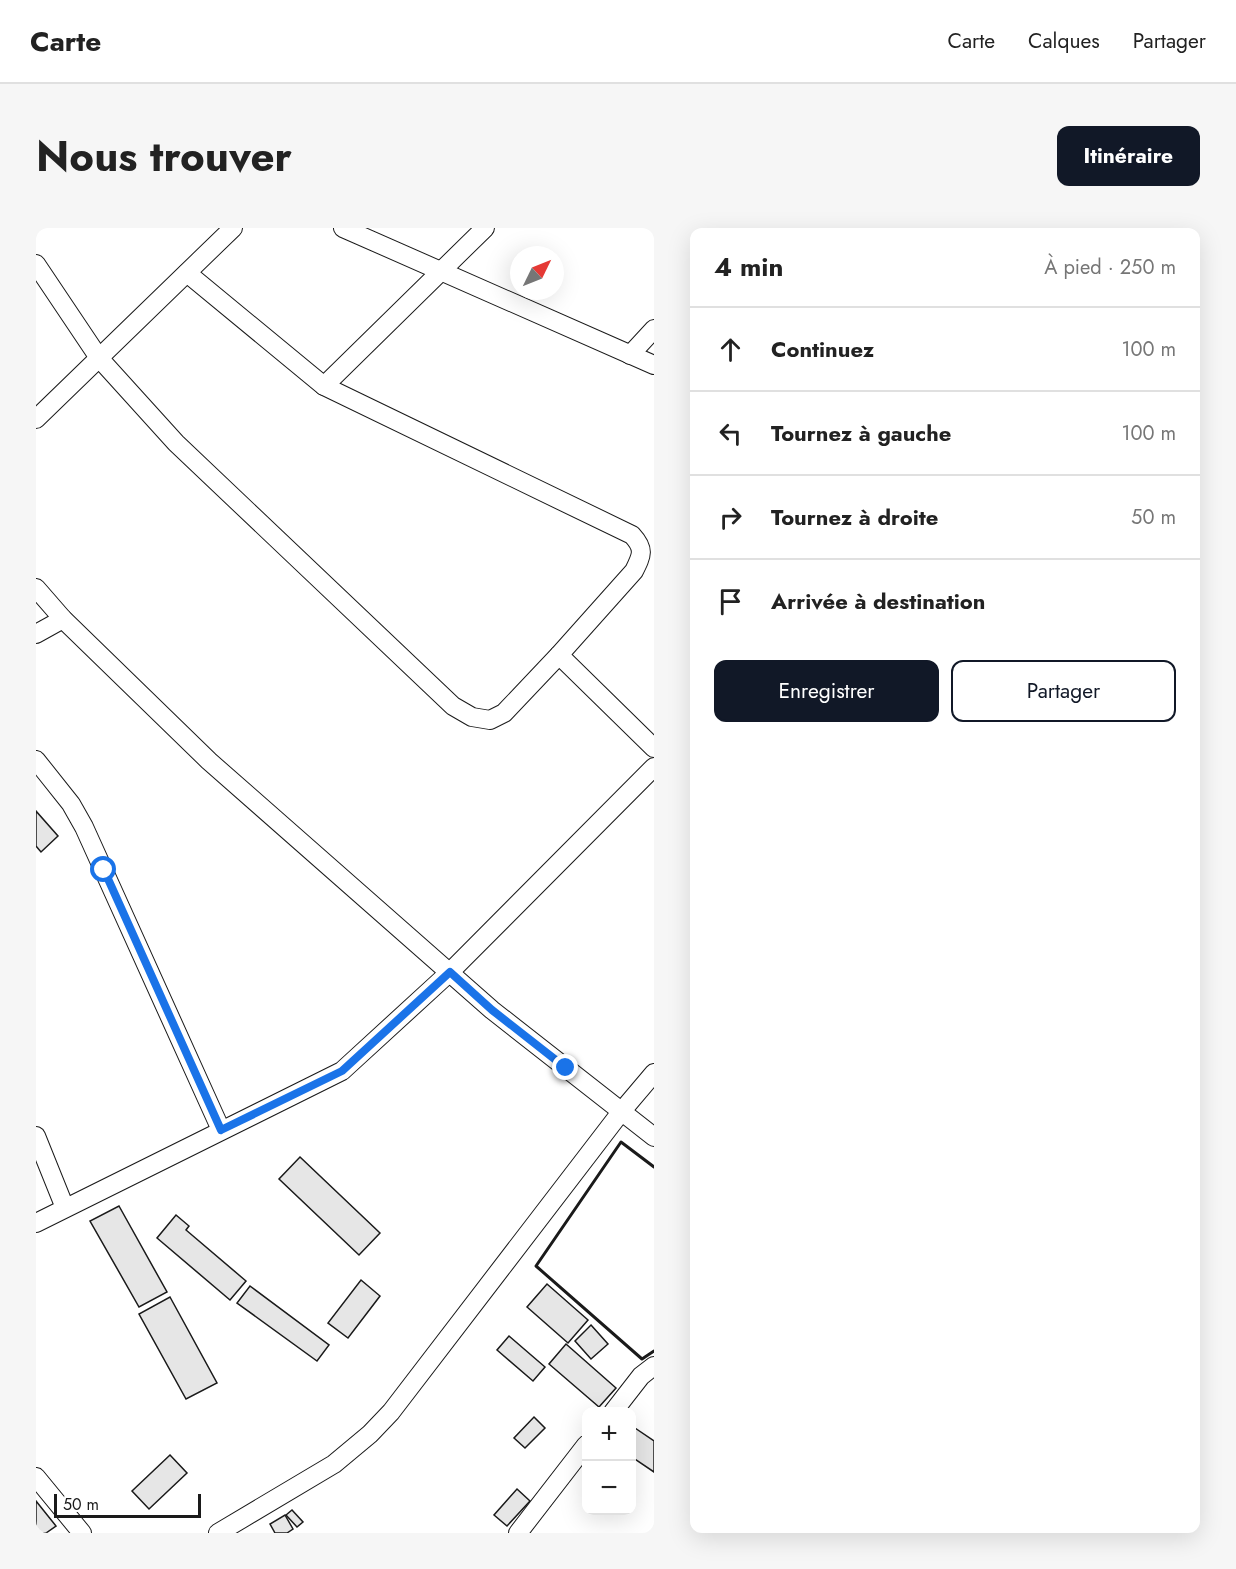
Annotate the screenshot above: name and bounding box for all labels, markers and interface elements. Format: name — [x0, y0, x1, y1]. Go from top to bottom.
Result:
text: Carte — [30, 21, 101, 62]
text: Carte — [948, 26, 995, 56]
text: Calques — [1028, 26, 1100, 56]
text: Partager — [1133, 26, 1206, 56]
text: Nous trouver — [36, 126, 292, 187]
button: Itinéraire — [1057, 126, 1200, 186]
north arrow — [510, 246, 564, 300]
text: 4 min — [714, 248, 783, 286]
text: À pied · 250 m — [1044, 253, 1176, 282]
icon: ahead — [714, 333, 747, 366]
text: Continuez — [771, 333, 874, 365]
text: 100 m — [1121, 335, 1176, 364]
icon: left — [714, 417, 747, 450]
text: Tournez à gauche — [771, 417, 951, 449]
text: 100 m — [1121, 419, 1176, 448]
icon: right — [714, 501, 747, 534]
text: Tournez à droite — [771, 501, 938, 533]
text: 50 m — [1131, 503, 1176, 532]
icon: arrive — [714, 585, 747, 618]
text: Arrivée à destination — [771, 585, 985, 617]
button: Enregistrer — [714, 660, 939, 722]
button: Partager — [951, 660, 1176, 722]
route start — [90, 856, 116, 882]
route end — [552, 1054, 578, 1080]
map controls — [582, 1407, 636, 1515]
button: + — [582, 1407, 636, 1461]
button: − — [582, 1461, 636, 1515]
scale bar — [54, 1491, 201, 1518]
text: 50 m — [63, 1493, 99, 1516]

